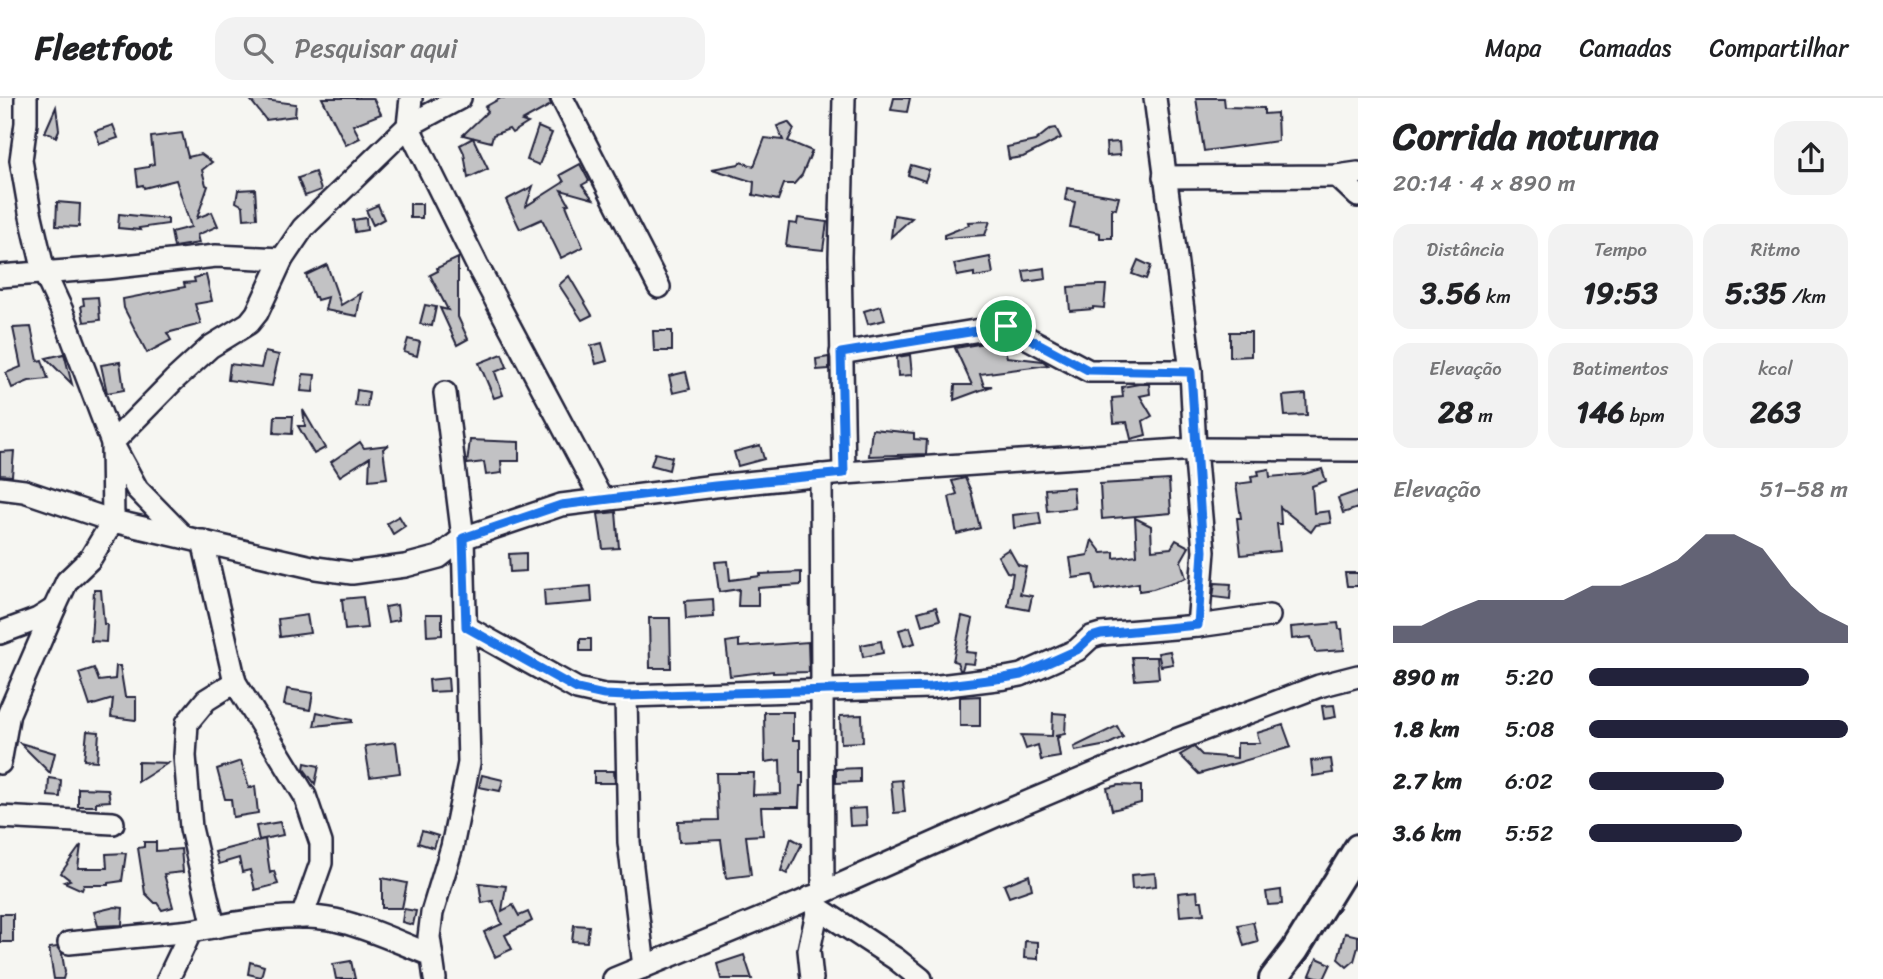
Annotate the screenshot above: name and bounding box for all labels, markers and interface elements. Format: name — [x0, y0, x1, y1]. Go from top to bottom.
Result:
search box — [215, 17, 705, 80]
text: Fleetfoot — [35, 19, 173, 77]
text: Pesquisar aqui — [295, 25, 457, 71]
text: Mapa — [1485, 27, 1541, 69]
text: Camadas — [1579, 27, 1671, 69]
text: Compartilhar — [1709, 27, 1848, 69]
icon: search — [239, 29, 277, 67]
text: Corrida noturna — [1393, 103, 1659, 170]
button: share — [1774, 121, 1848, 195]
text: 20:14 · 4 × 890 m — [1393, 163, 1575, 204]
text: Distância — [1427, 233, 1504, 266]
text: Tempo — [1594, 233, 1647, 266]
text: Ritmo — [1751, 233, 1800, 266]
text: 3.56 — [1420, 266, 1481, 320]
text: 19:53 — [1583, 266, 1658, 320]
text: 5:35 — [1725, 266, 1787, 320]
text: km — [1481, 280, 1511, 313]
text: /km — [1787, 280, 1826, 313]
pin — [976, 296, 1036, 356]
icon: arrive — [987, 307, 1025, 345]
text: Elevação — [1429, 352, 1502, 385]
text: Batimentos — [1573, 352, 1668, 385]
text: kcal — [1758, 352, 1793, 385]
text: 28 — [1438, 385, 1473, 439]
text: 146 — [1576, 385, 1625, 439]
text: 263 — [1750, 385, 1801, 439]
text: m — [1473, 399, 1493, 432]
text: bpm — [1625, 399, 1665, 432]
text: Elevação — [1393, 469, 1481, 510]
text: 51–58 m — [1759, 469, 1848, 510]
text: 890 m — [1393, 657, 1459, 698]
text: 5:20 — [1505, 657, 1554, 698]
text: 1.8 km — [1393, 709, 1460, 750]
text: 5:08 — [1505, 709, 1554, 750]
text: 2.7 km — [1393, 761, 1462, 802]
text: 6:02 — [1505, 761, 1553, 802]
text: 3.6 km — [1393, 813, 1462, 854]
text: 5:52 — [1505, 813, 1553, 854]

